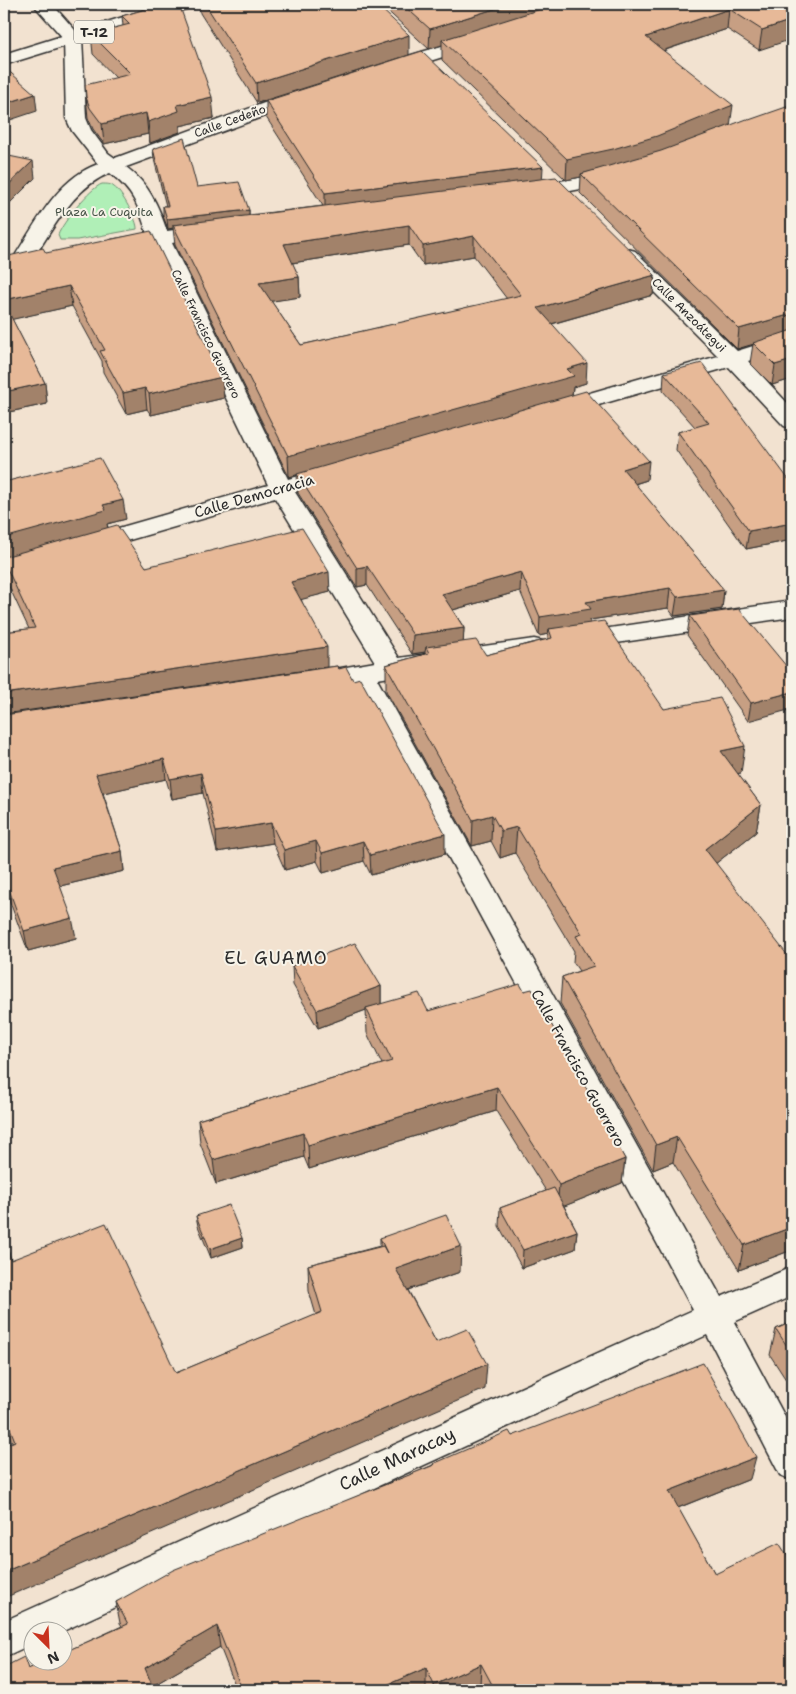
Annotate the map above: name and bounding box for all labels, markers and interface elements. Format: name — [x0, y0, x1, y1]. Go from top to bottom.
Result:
road number: T-12 — [74, 21, 114, 44]
street label: Calle Cedeño — [192, 101, 268, 141]
park label: Plaza La Cuquita — [55, 204, 153, 220]
street label: Calle Francisco Guerrero — [168, 267, 244, 401]
street label: Calle Anzoátegui — [648, 274, 730, 356]
street label: Calle Democracia — [192, 469, 317, 523]
district label: EL GUAMO — [224, 946, 328, 970]
street label: Calle Francisco Guerrero — [526, 986, 630, 1150]
street label: Calle Maracay — [335, 1422, 459, 1496]
north arrow — [22, 1622, 72, 1672]
text: N — [45, 1647, 62, 1668]

